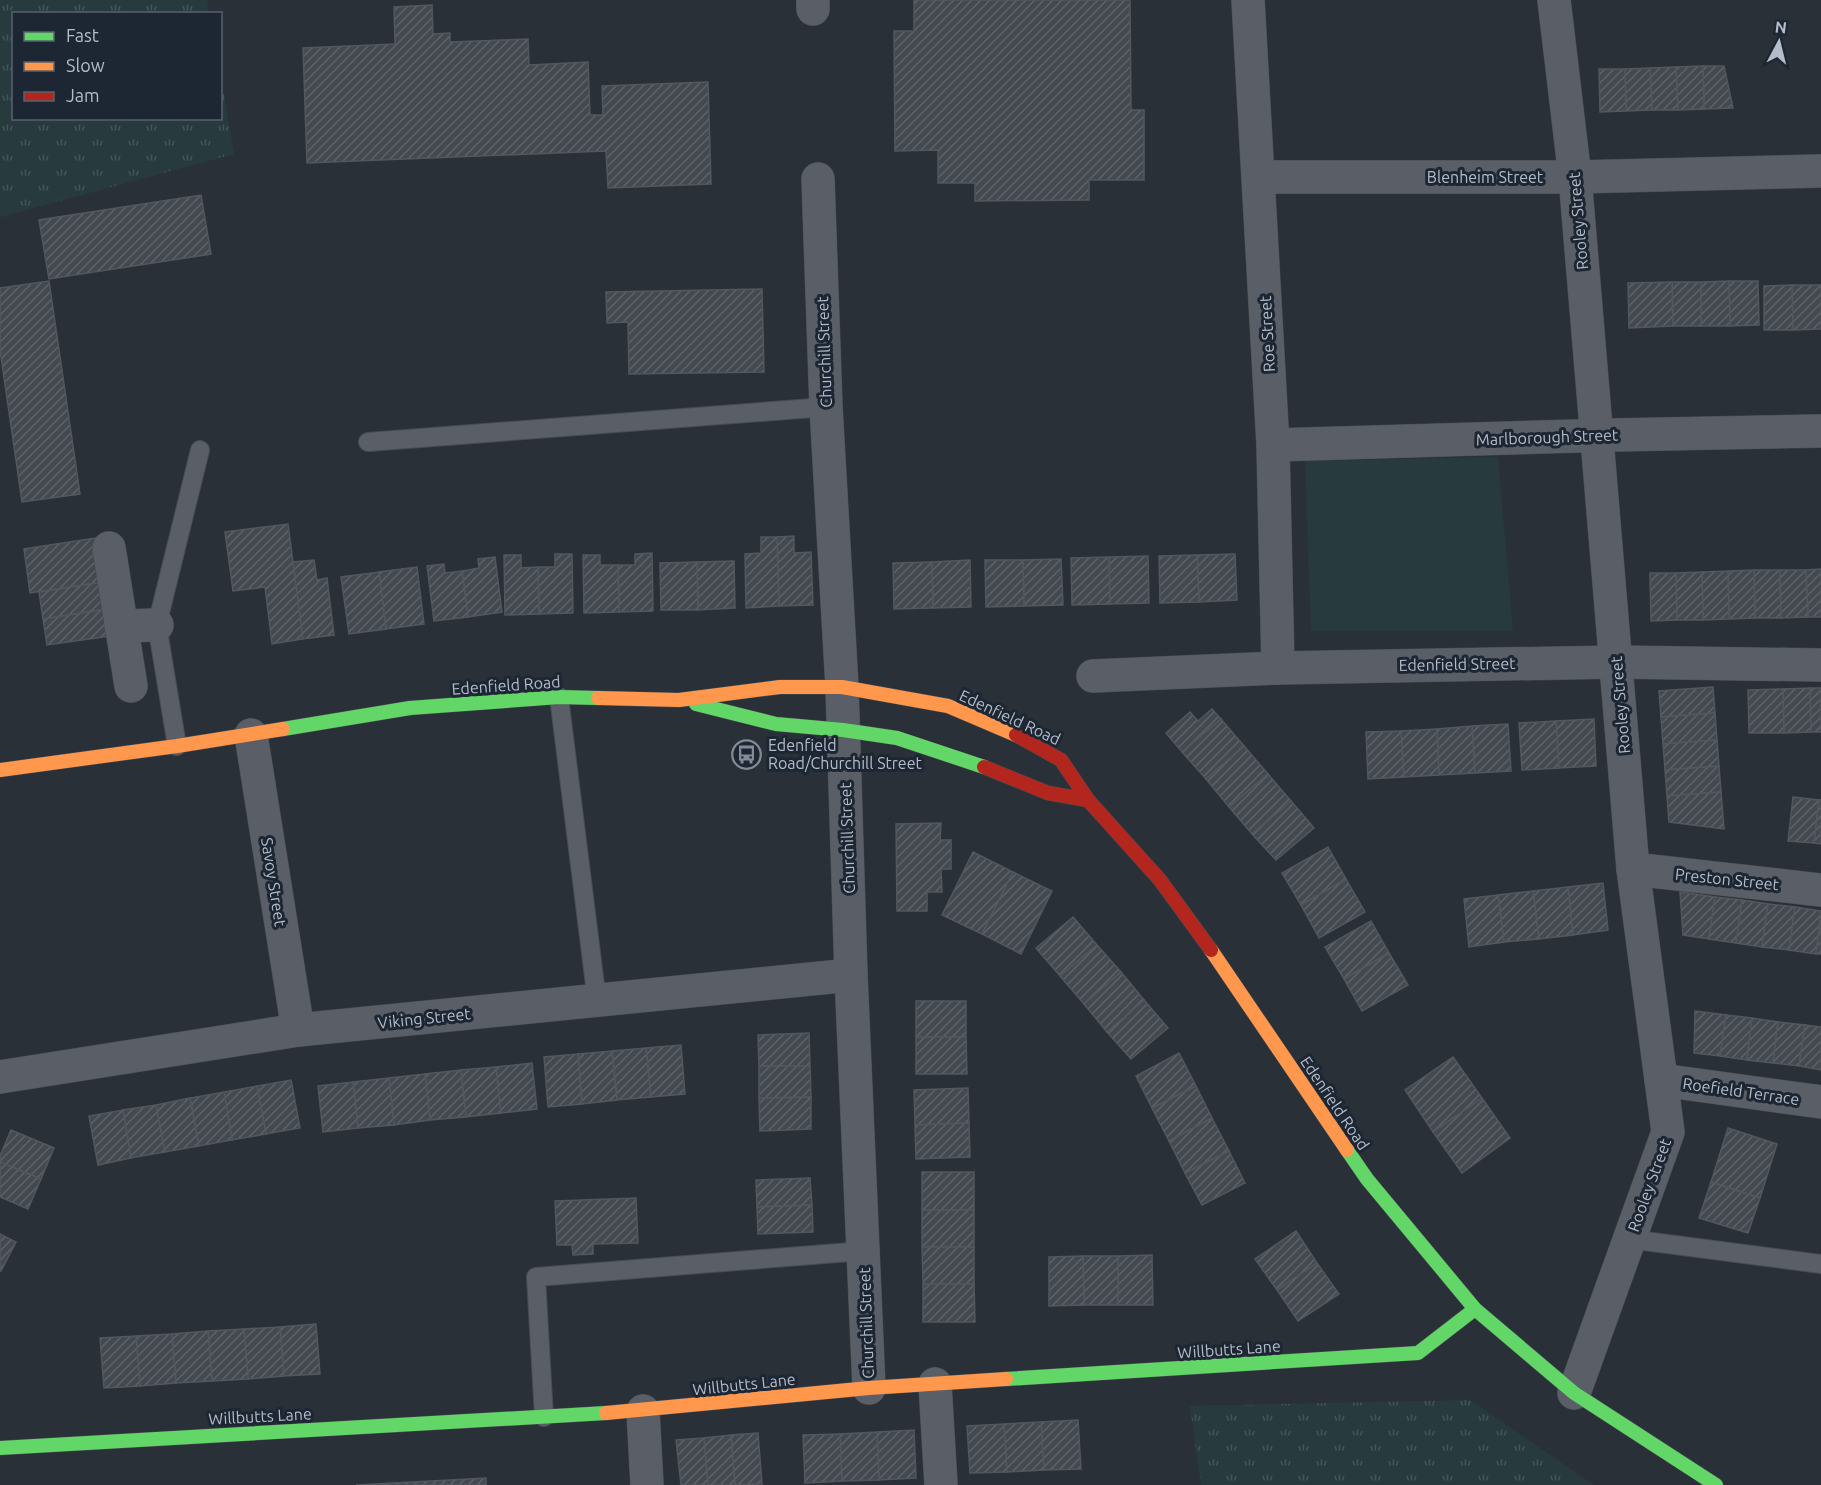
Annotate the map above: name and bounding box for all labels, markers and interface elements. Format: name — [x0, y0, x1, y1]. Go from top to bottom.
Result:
legend — [12, 12, 222, 120]
north arrow — [1749, 12, 1809, 72]
text: N — [1774, 17, 1788, 37]
text: Fast — [66, 25, 99, 45]
text: Slow — [66, 55, 105, 75]
text: Jam — [66, 85, 100, 105]
street label: Blenheim Street — [1427, 168, 1544, 186]
street label: Rooley Street — [1565, 171, 1591, 270]
street label: Churchill Street — [813, 295, 835, 408]
street label: Roe Street — [1256, 295, 1278, 373]
street label: Marlborough Street — [1476, 425, 1619, 448]
street label: Edenfield Street — [1398, 654, 1516, 674]
street label: Rooley Street — [1607, 655, 1633, 754]
street label: Edenfield Road — [451, 672, 561, 698]
street label: Edenfield Road — [957, 686, 1063, 748]
place label: Edenfield Road/Churchill Street — [768, 736, 923, 772]
bus stop icon: Edenfield Road/Churchill Street — [731, 738, 763, 770]
street label: Churchill Street — [836, 781, 858, 894]
street label: Savoy Street — [258, 836, 290, 928]
street label: Preston Street — [1674, 865, 1781, 893]
street label: Viking Street — [377, 1004, 472, 1032]
street label: Edenfield Road — [1297, 1053, 1373, 1153]
street label: Roefield Terrace — [1681, 1074, 1801, 1108]
street label: Rooley Street — [1624, 1135, 1674, 1234]
street label: Churchill Street — [855, 1266, 877, 1379]
street label: Willbutts Lane — [1177, 1336, 1281, 1362]
street label: Willbutts Lane — [692, 1370, 796, 1398]
street label: Willbutts Lane — [208, 1404, 312, 1428]

